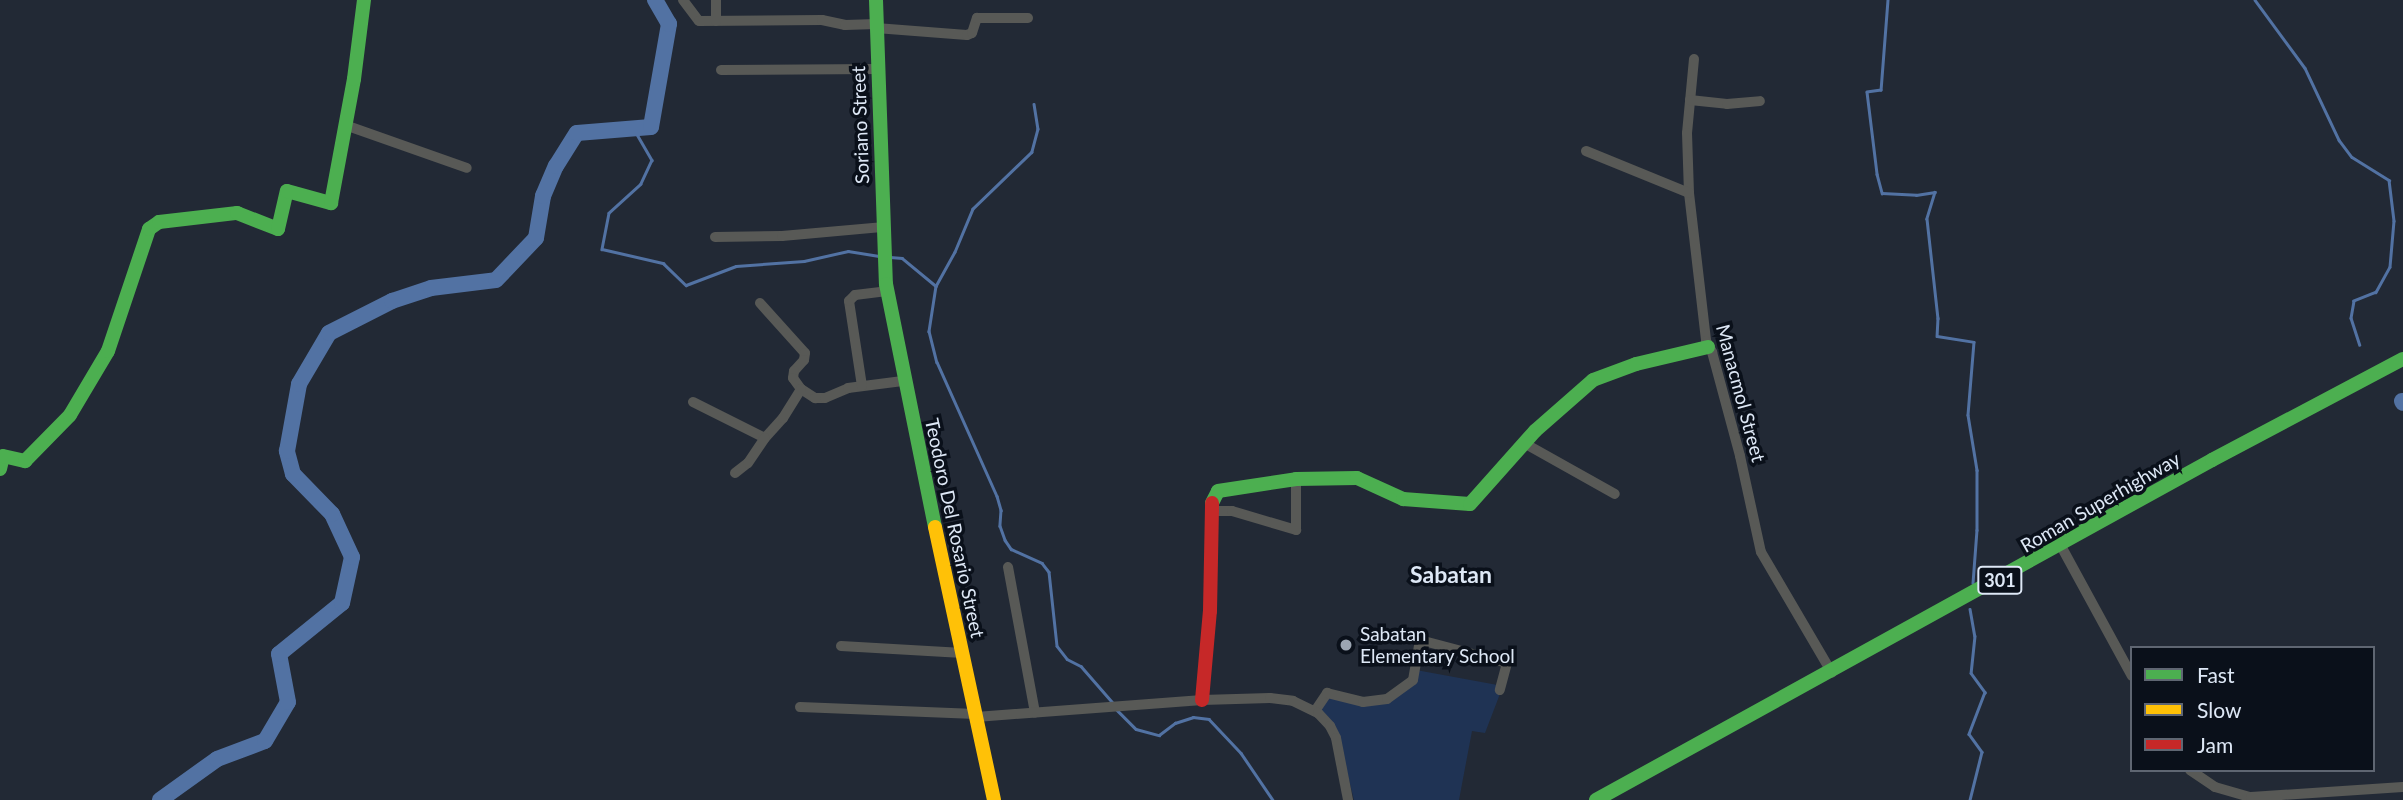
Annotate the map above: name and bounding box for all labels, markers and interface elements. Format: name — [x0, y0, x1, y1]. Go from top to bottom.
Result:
street label: Soriano Street — [847, 66, 873, 184]
street label: Manacmol Street — [1712, 322, 1770, 464]
street label: Teodoro Del Rosario Street — [921, 416, 989, 640]
street label: Roman Superhighway — [2016, 447, 2184, 557]
district label: Sabatan — [1410, 560, 1492, 588]
road number: 301 — [1977, 566, 2023, 594]
place label: Sabatan Elementary School — [1360, 623, 1515, 667]
marker: Sabatan Elementary School — [1338, 637, 1354, 653]
legend — [2130, 646, 2375, 772]
text: Fast — [2197, 662, 2234, 687]
text: Slow — [2197, 697, 2241, 722]
text: Jam — [2197, 732, 2233, 757]

